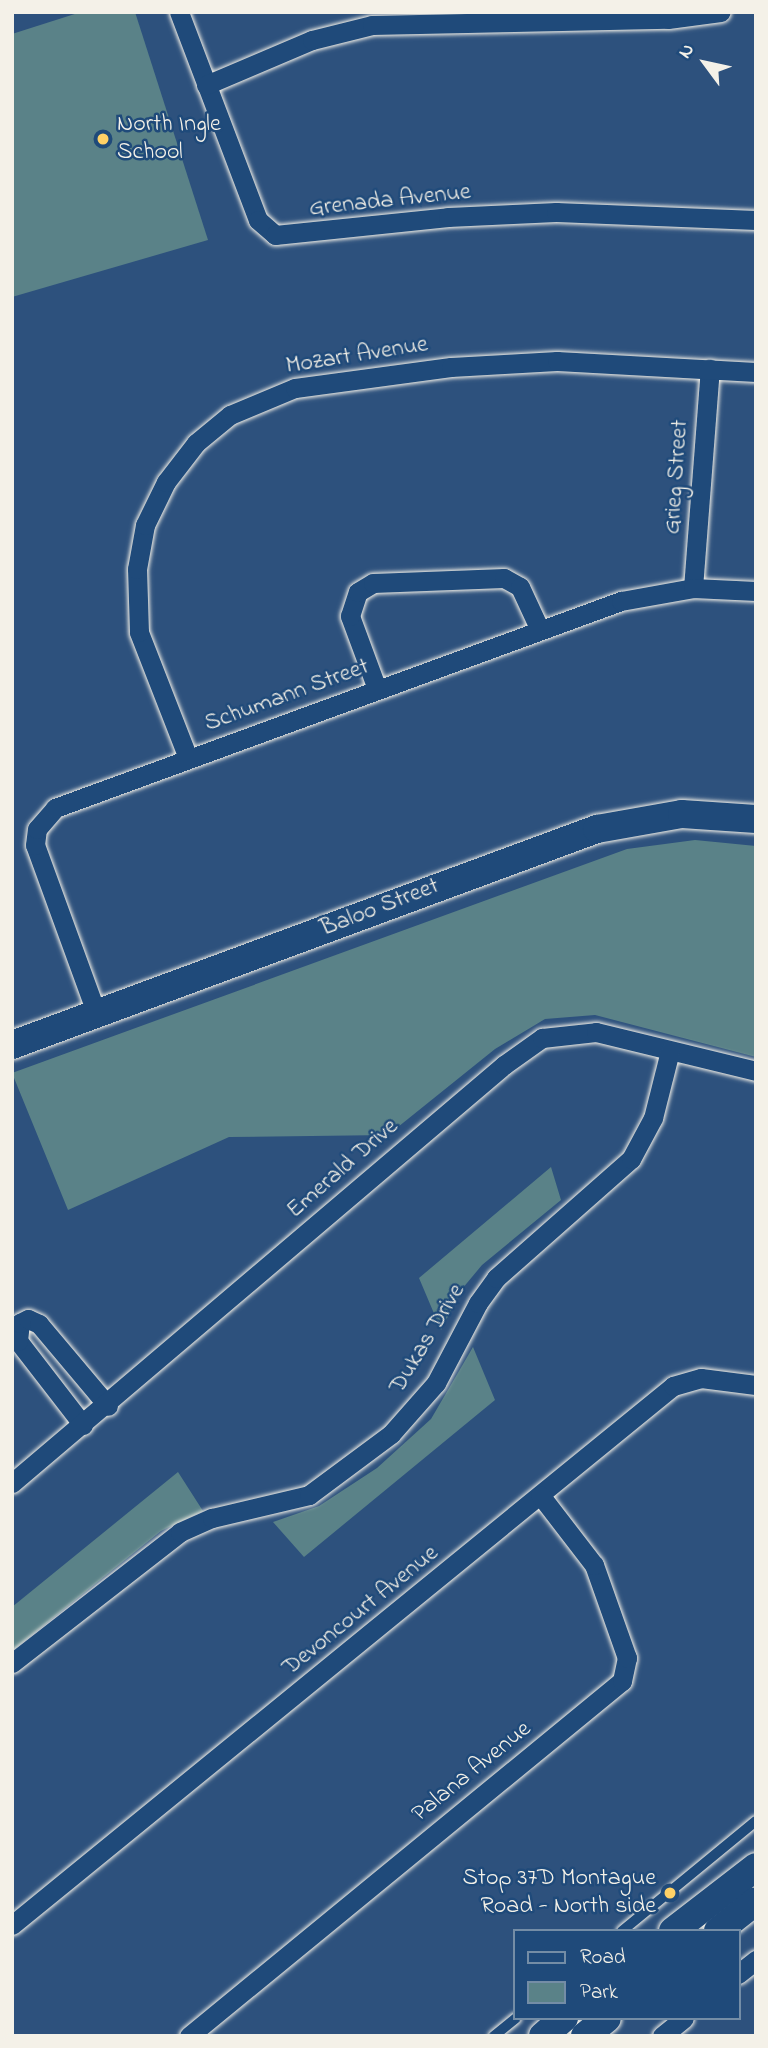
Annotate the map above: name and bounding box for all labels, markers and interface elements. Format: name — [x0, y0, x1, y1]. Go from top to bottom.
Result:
north arrow — [670, 28, 740, 98]
text: N — [672, 39, 702, 64]
place label: North Ingle School — [117, 111, 221, 167]
marker: North Ingle School — [95, 131, 111, 147]
street label: Grenada Avenue — [308, 178, 472, 224]
street label: Mozart Avenue — [284, 331, 430, 381]
street label: Grieg Street — [659, 419, 695, 535]
street label: Schumann Street — [201, 653, 373, 739]
street label: Baloo Street — [317, 872, 443, 944]
street label: Emerald Drive — [281, 1113, 405, 1225]
street label: Dukas Drive — [384, 1279, 472, 1399]
street label: Devoncourt Avenue — [277, 1539, 445, 1683]
street label: Palana Avenue — [407, 1715, 537, 1829]
place label: Stop 37D Montague Road - North side — [462, 1865, 656, 1921]
marker: Stop 37D Montague Road - North side — [662, 1885, 678, 1901]
legend — [512, 1929, 740, 2020]
text: Road — [580, 1943, 626, 1973]
text: Park — [580, 1978, 618, 2008]

